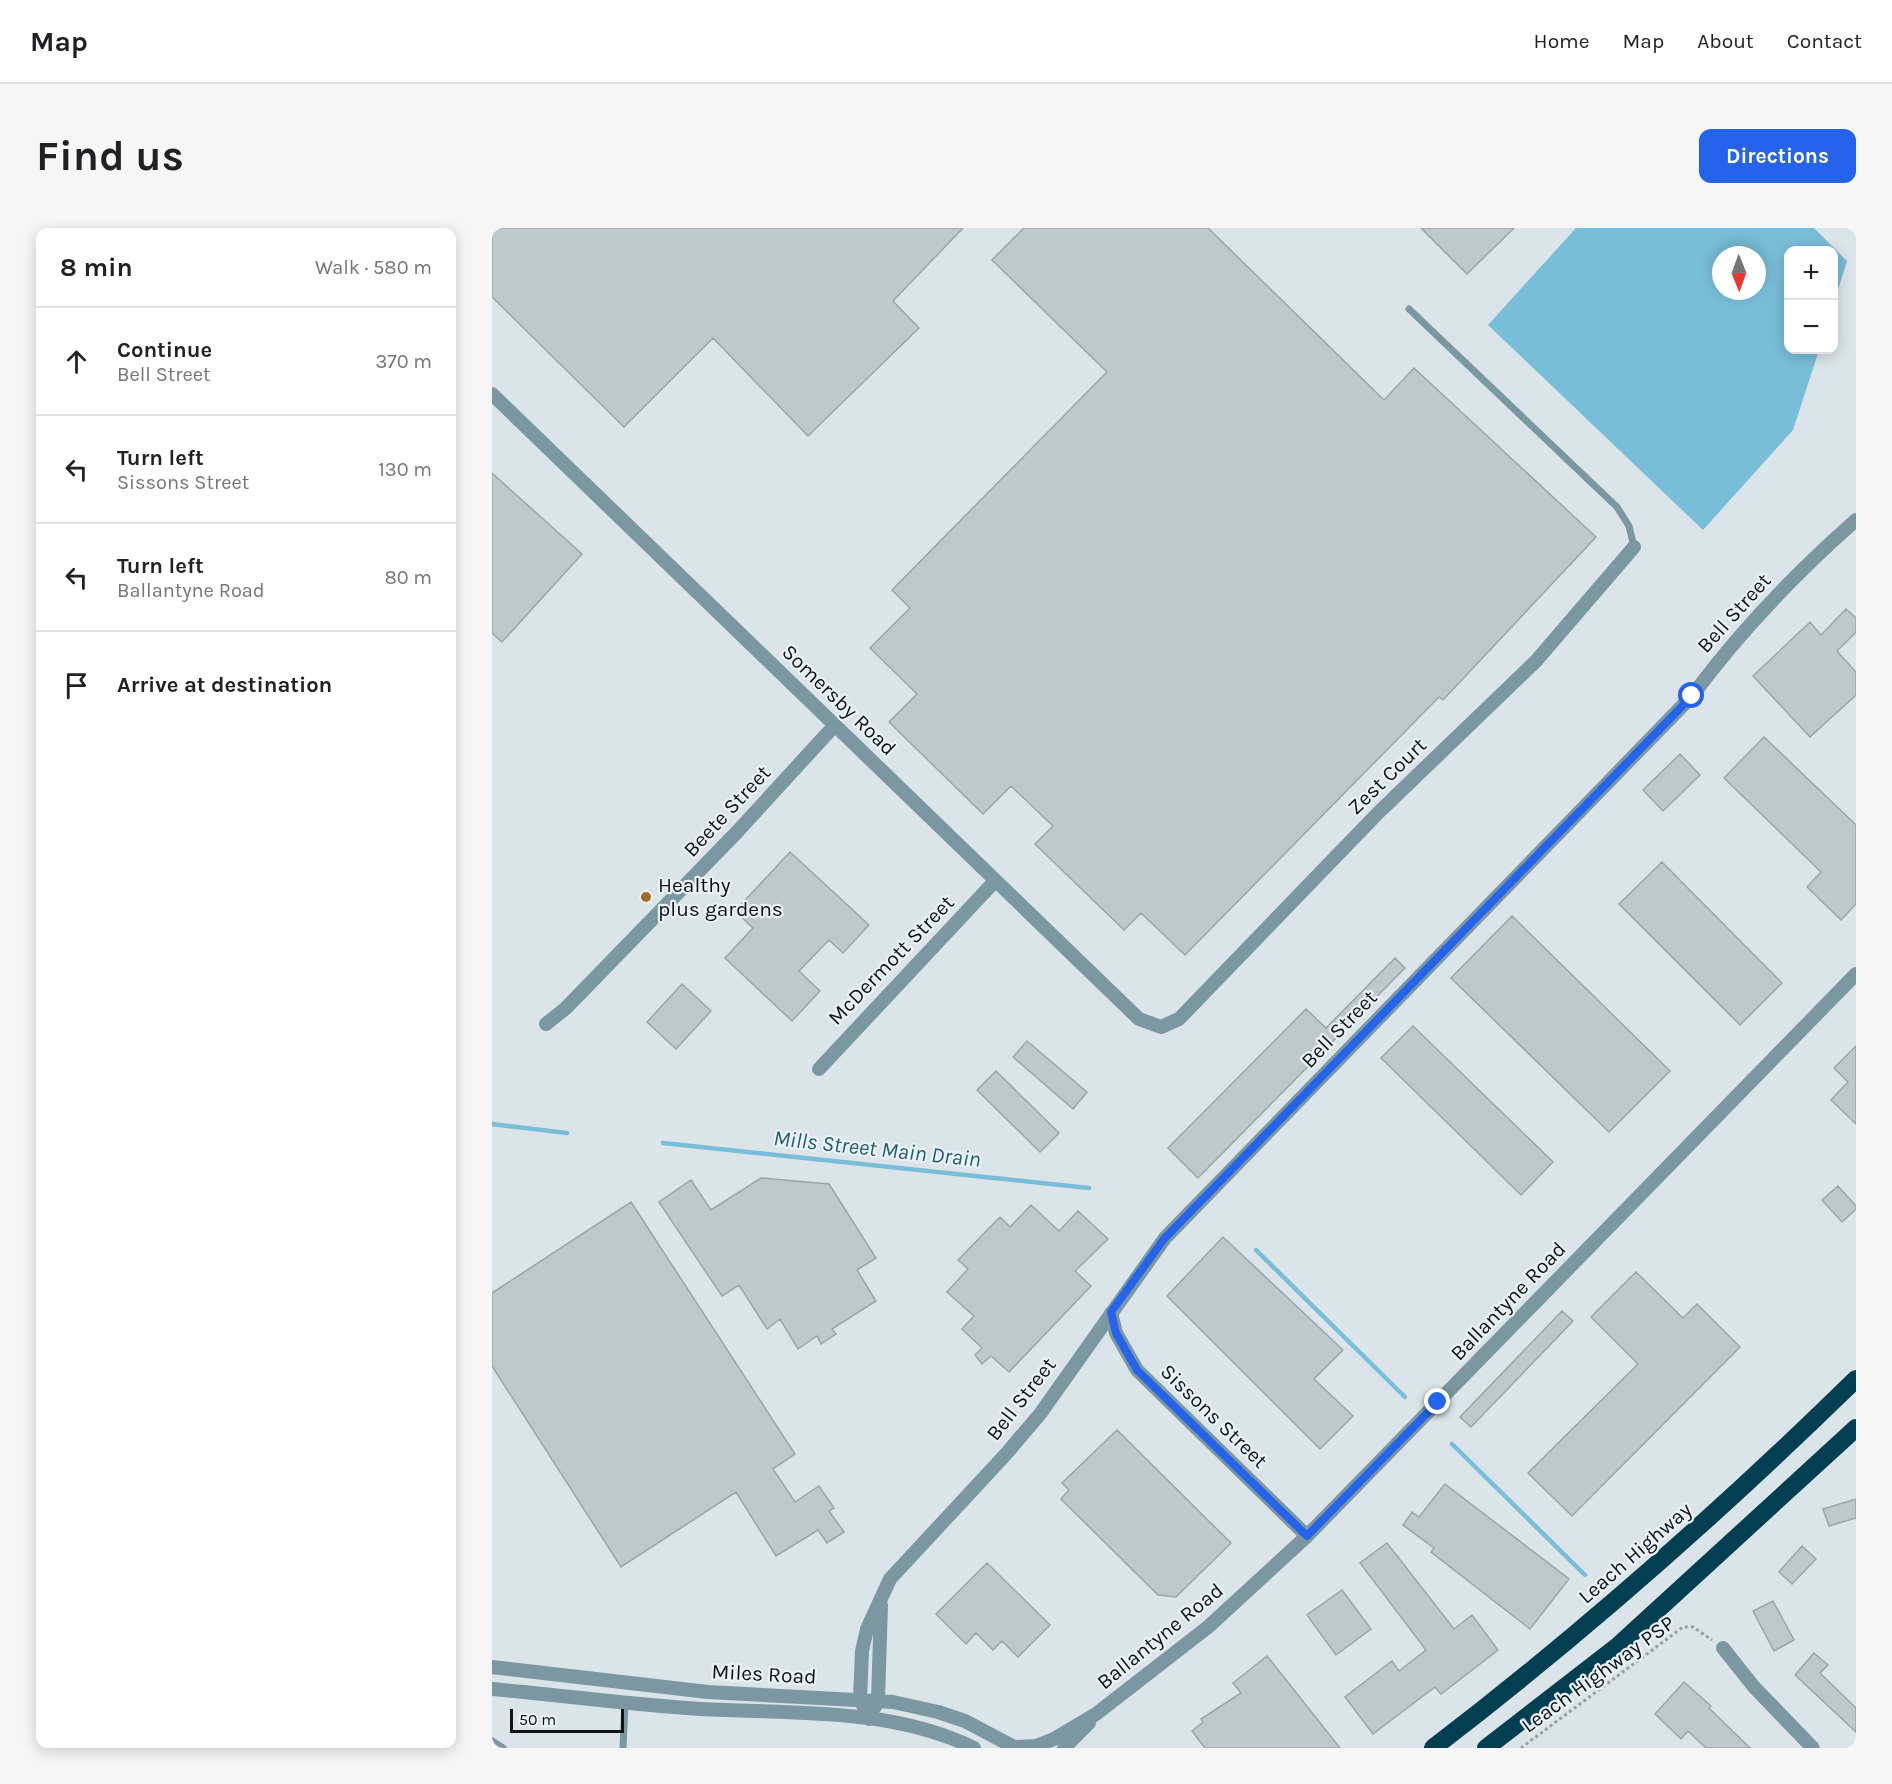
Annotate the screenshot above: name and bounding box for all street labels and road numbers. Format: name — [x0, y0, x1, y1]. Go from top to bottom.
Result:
street label: Bell Street — [1692, 568, 1776, 658]
street label: Somersby Road — [777, 640, 901, 760]
street label: Zest Court — [1343, 733, 1431, 819]
street label: Beete Street — [679, 760, 775, 862]
street label: McDermott Street — [823, 890, 959, 1030]
street label: Bell Street — [1296, 985, 1382, 1073]
street label: Ballantyne Road — [1446, 1237, 1570, 1365]
street label: Bell Street — [981, 1353, 1061, 1445]
street label: Sissons Street — [1156, 1359, 1272, 1473]
street label: Leach Highway — [1574, 1497, 1697, 1609]
street label: Ballantyne Road — [1092, 1578, 1228, 1694]
street label: Leach Highway PSP — [1517, 1611, 1679, 1737]
street label: Miles Road — [711, 1659, 817, 1689]

